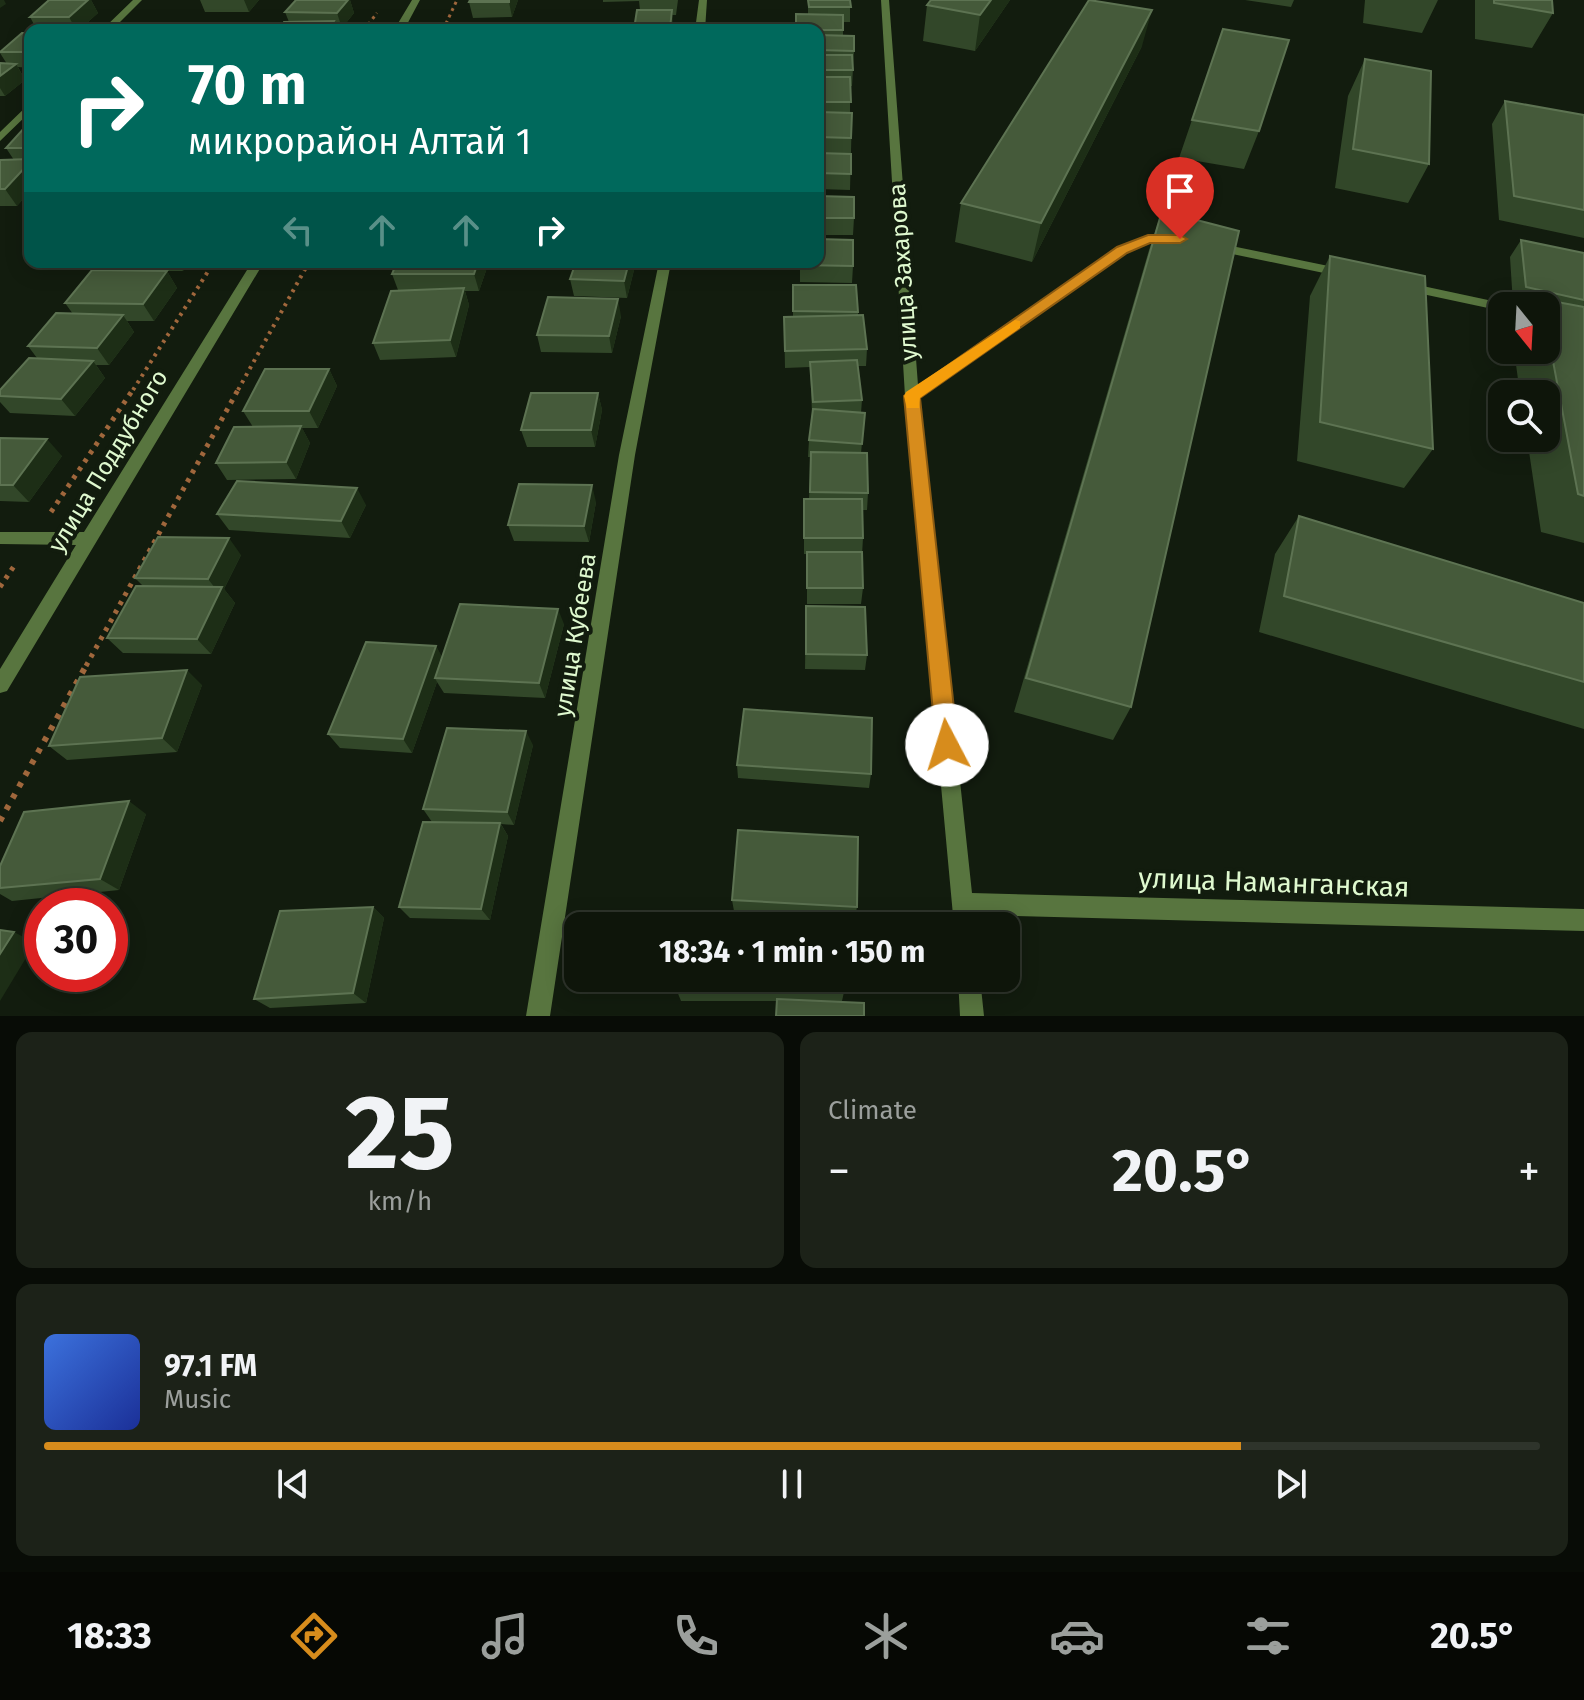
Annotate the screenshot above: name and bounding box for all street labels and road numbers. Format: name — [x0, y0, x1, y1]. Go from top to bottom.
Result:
street label: улица Захарова — [883, 182, 923, 362]
street label: улица Поддубного — [42, 365, 174, 557]
street label: улица Кубеева — [548, 551, 602, 719]
street label: улица Наманганская — [1138, 861, 1410, 904]

